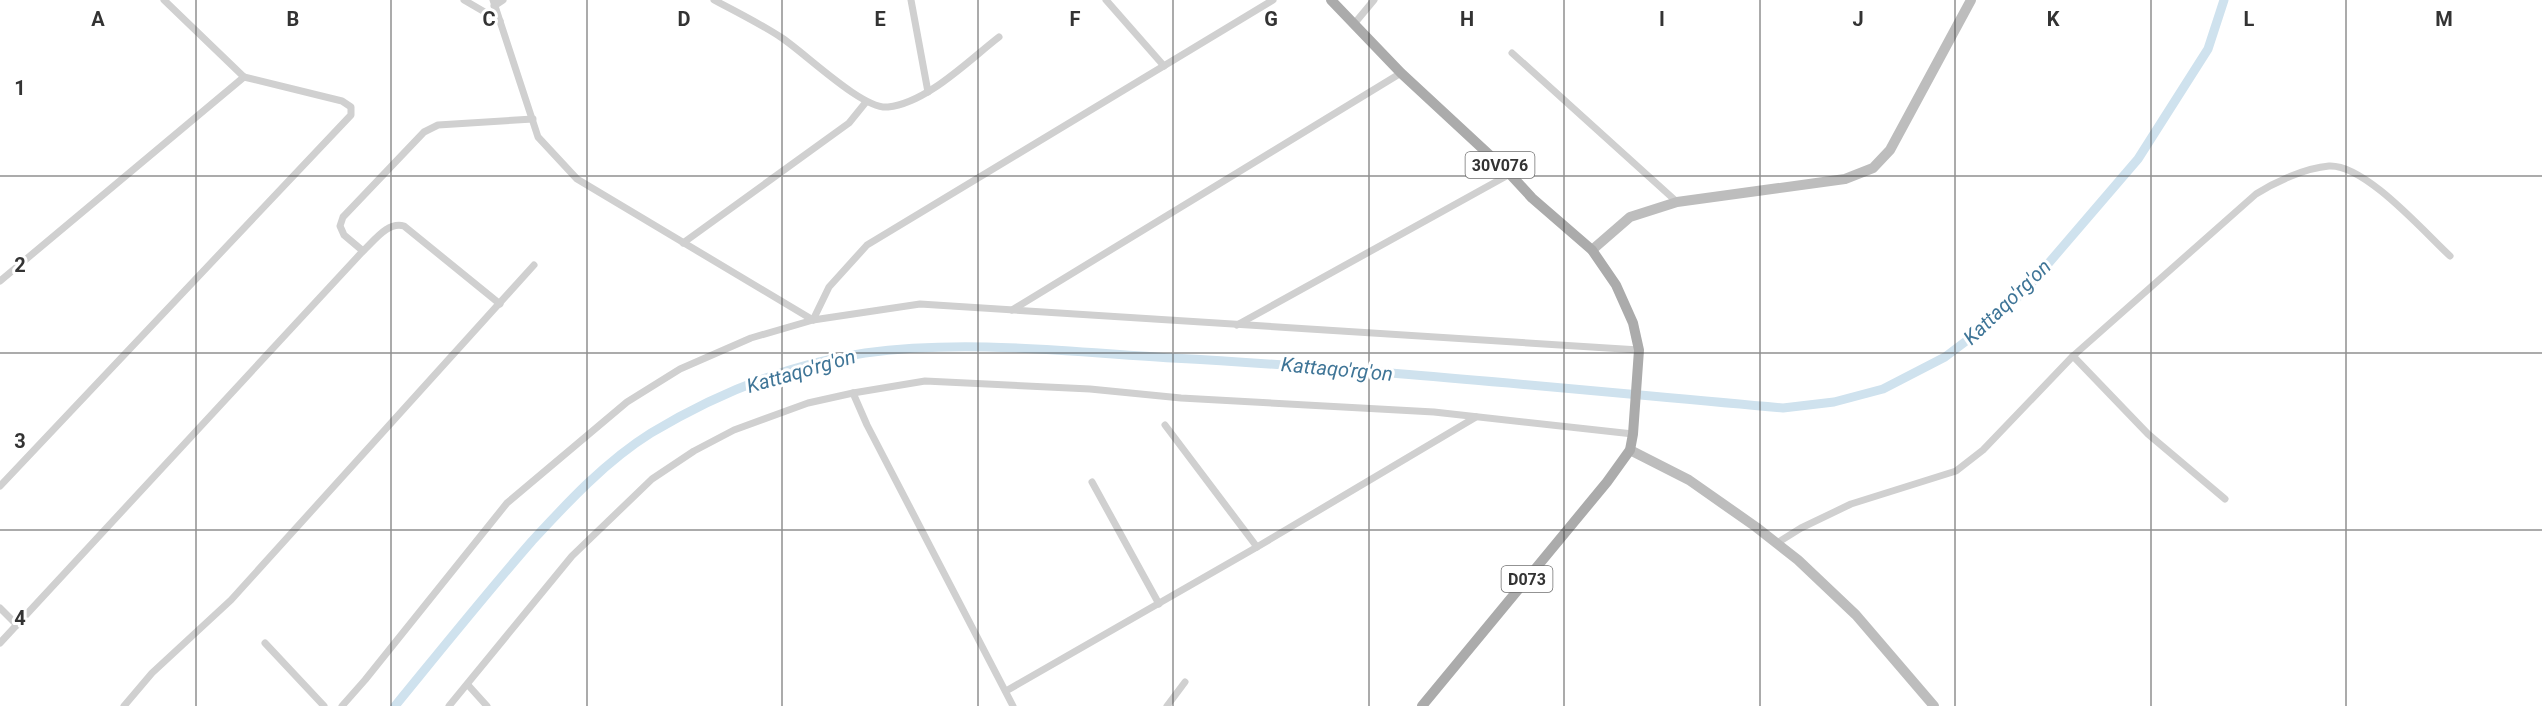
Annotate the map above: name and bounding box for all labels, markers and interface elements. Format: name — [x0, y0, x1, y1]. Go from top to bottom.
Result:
text: A — [91, 7, 105, 31]
text: B — [287, 7, 299, 31]
text: C — [482, 7, 496, 31]
text: D — [678, 7, 691, 31]
text: E — [874, 7, 886, 31]
text: F — [1070, 7, 1081, 31]
text: G — [1264, 7, 1278, 31]
text: H — [1460, 7, 1474, 31]
text: I — [1659, 7, 1665, 31]
text: J — [1852, 7, 1864, 31]
text: K — [2047, 7, 2060, 31]
text: L — [2244, 7, 2255, 31]
text: M — [2435, 7, 2453, 31]
text: 1 — [14, 76, 26, 100]
road number: 30V076 — [1466, 152, 1534, 178]
text: 2 — [14, 253, 26, 277]
water label: Kattaqo'rg'on — [1958, 254, 2056, 350]
water label: Kattaqo'rg'on — [744, 344, 858, 398]
water label: Kattaqo'rg'on — [1280, 352, 1394, 386]
text: 3 — [14, 429, 26, 453]
road number: D073 — [1502, 566, 1552, 592]
text: 4 — [14, 606, 26, 630]

